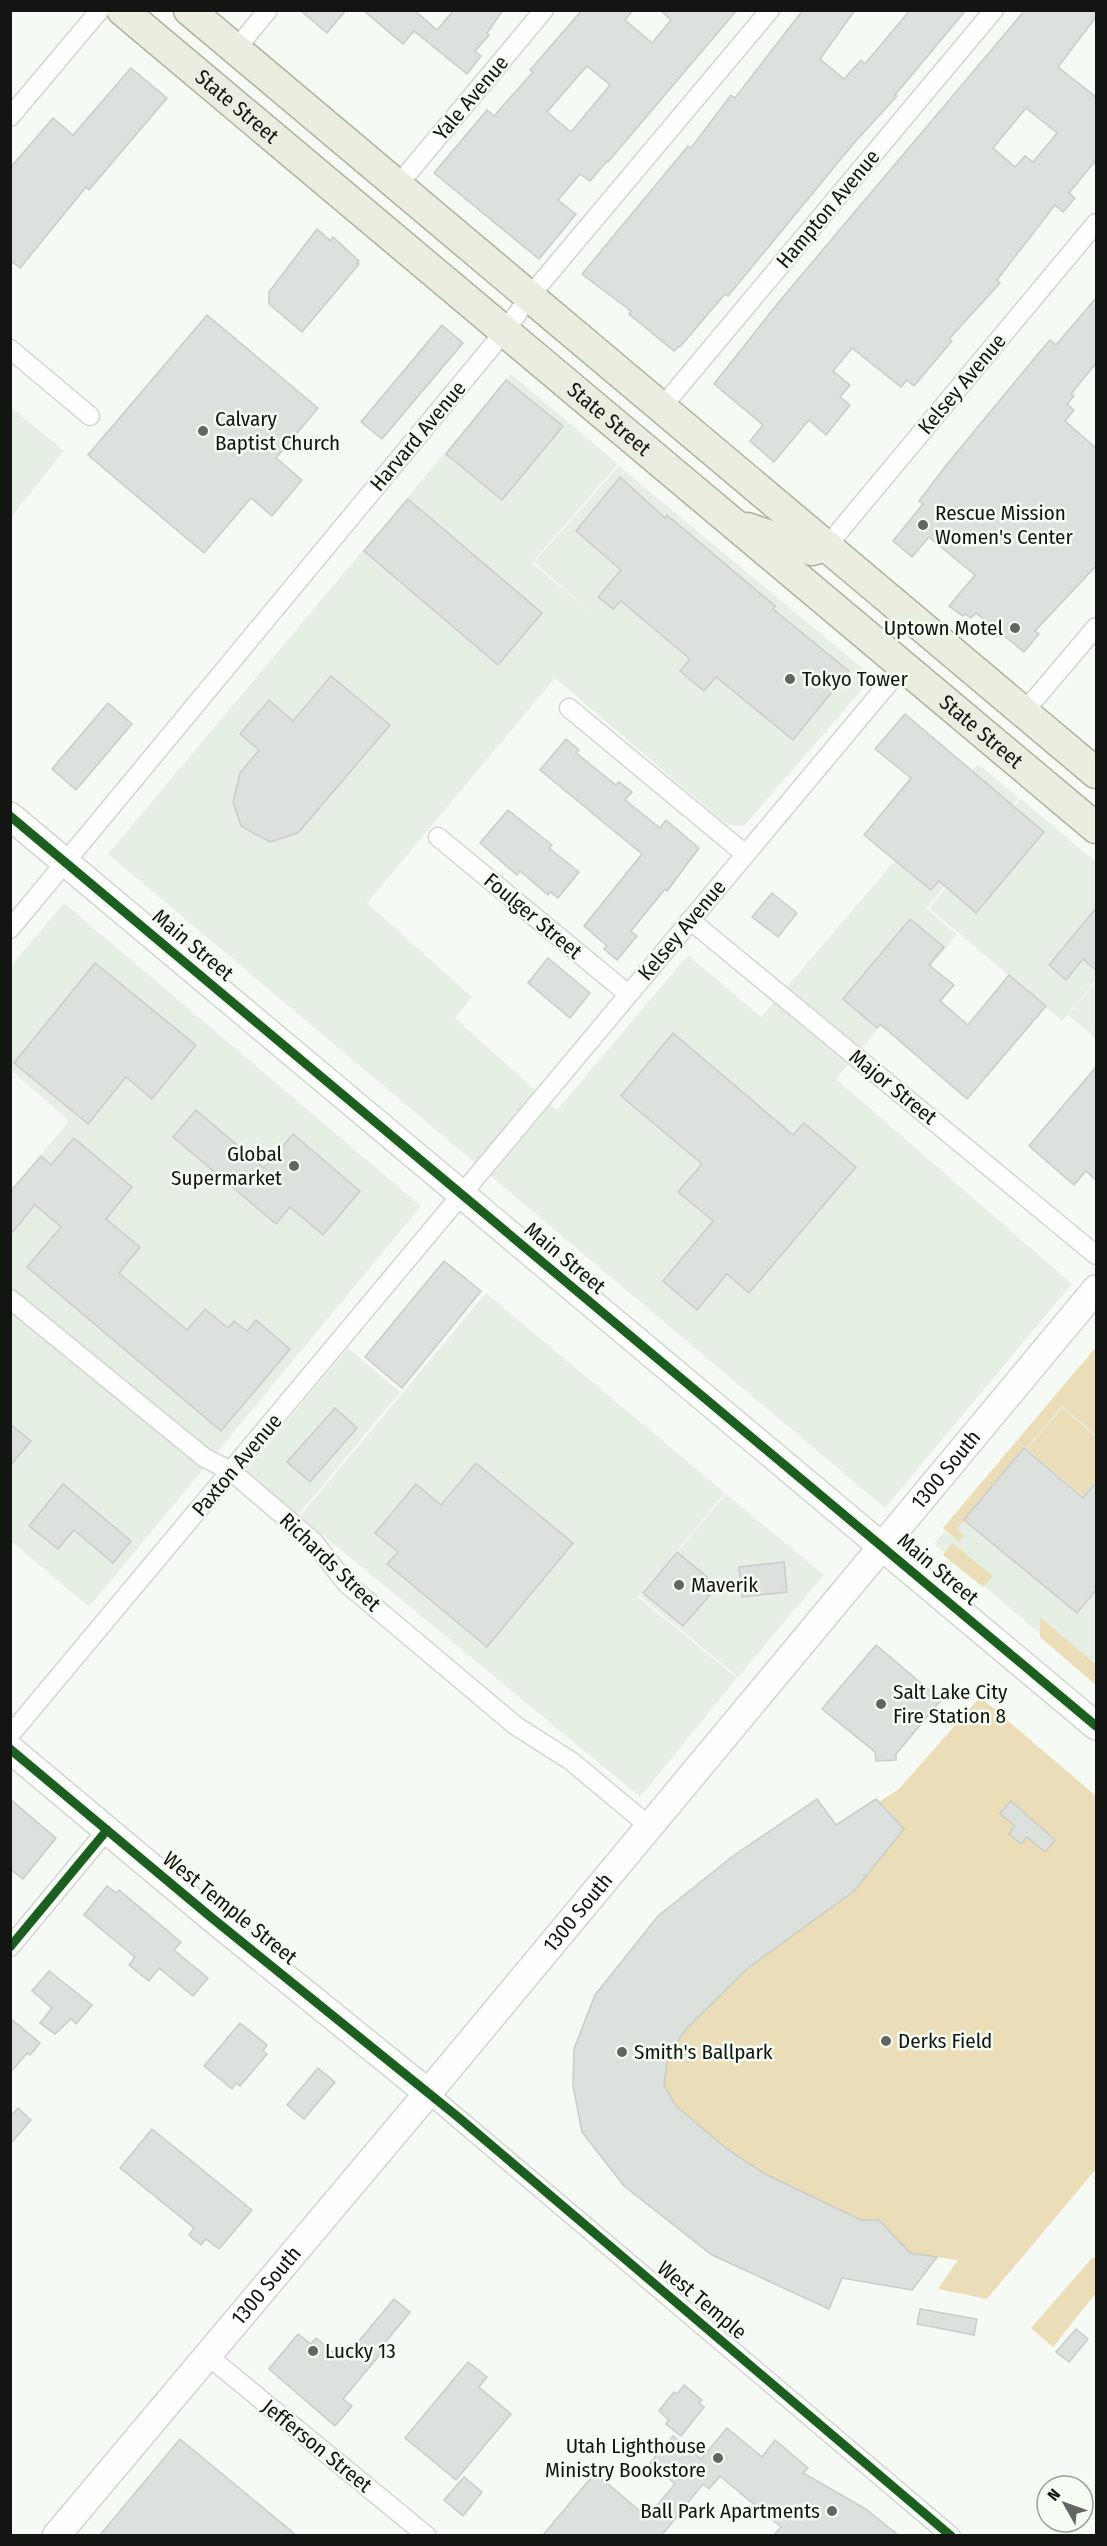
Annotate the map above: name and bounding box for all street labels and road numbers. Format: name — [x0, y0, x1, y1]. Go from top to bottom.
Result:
street label: Yale Avenue — [428, 50, 514, 146]
street label: State Street — [190, 64, 284, 149]
street label: Hampton Avenue — [771, 144, 885, 274]
street label: Kelsey Avenue — [912, 328, 1012, 440]
street label: Harvard Avenue — [364, 376, 472, 496]
street label: State Street — [562, 377, 656, 462]
street label: State Street — [934, 689, 1028, 774]
street label: Foulger Street — [479, 868, 587, 965]
street label: Kelsey Avenue — [632, 874, 732, 986]
street label: Main Street — [147, 903, 239, 987]
street label: Major Street — [844, 1044, 942, 1130]
street label: Main Street — [519, 1216, 611, 1300]
street label: Paxton Avenue — [187, 1408, 287, 1522]
street label: 1300 South — [906, 1425, 986, 1514]
street label: Richards Street — [274, 1507, 386, 1617]
street label: Main Street — [892, 1527, 984, 1611]
street label: West Temple Street — [158, 1846, 303, 1970]
street label: 1300 South — [538, 1868, 618, 1957]
street label: 1300 South — [226, 2241, 307, 2330]
street label: West Temple — [652, 2255, 752, 2345]
street label: Jefferson Street — [257, 2394, 377, 2498]

